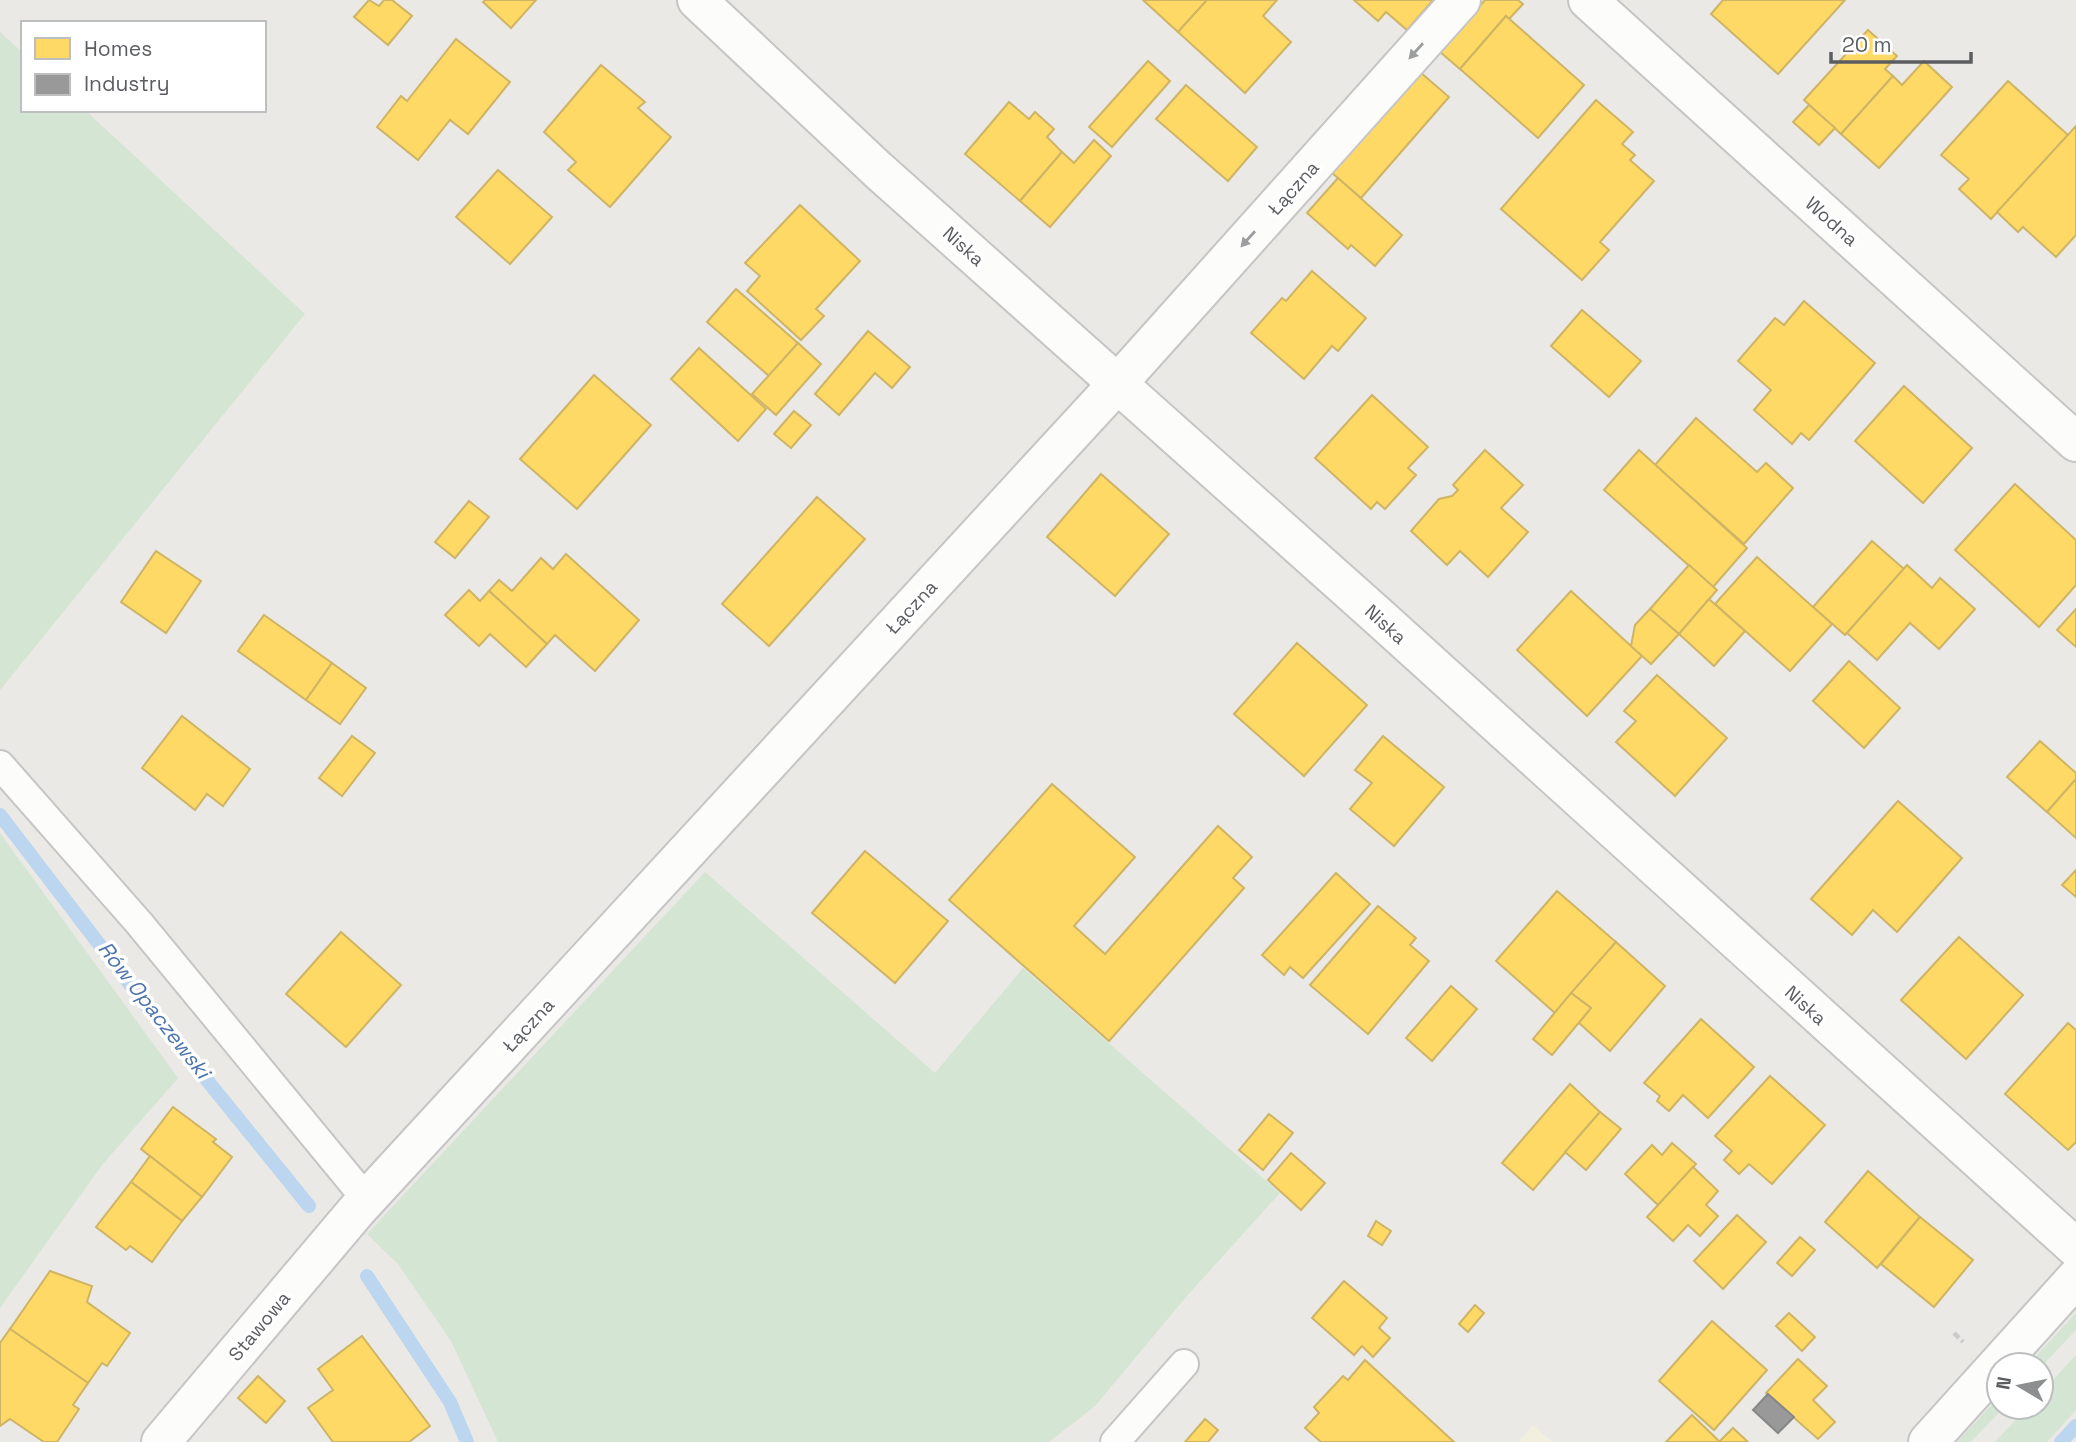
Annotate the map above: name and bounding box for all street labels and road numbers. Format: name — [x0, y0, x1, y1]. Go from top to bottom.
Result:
street label: Łączna — [1262, 156, 1325, 221]
street label: Wodna — [1800, 191, 1863, 252]
street label: Niska — [937, 221, 990, 272]
street label: Łączna — [880, 575, 943, 640]
street label: Niska — [1359, 599, 1412, 650]
street label: Niska — [1779, 980, 1832, 1031]
street label: Łączna — [497, 993, 560, 1058]
street label: Stawowa — [223, 1286, 296, 1366]

